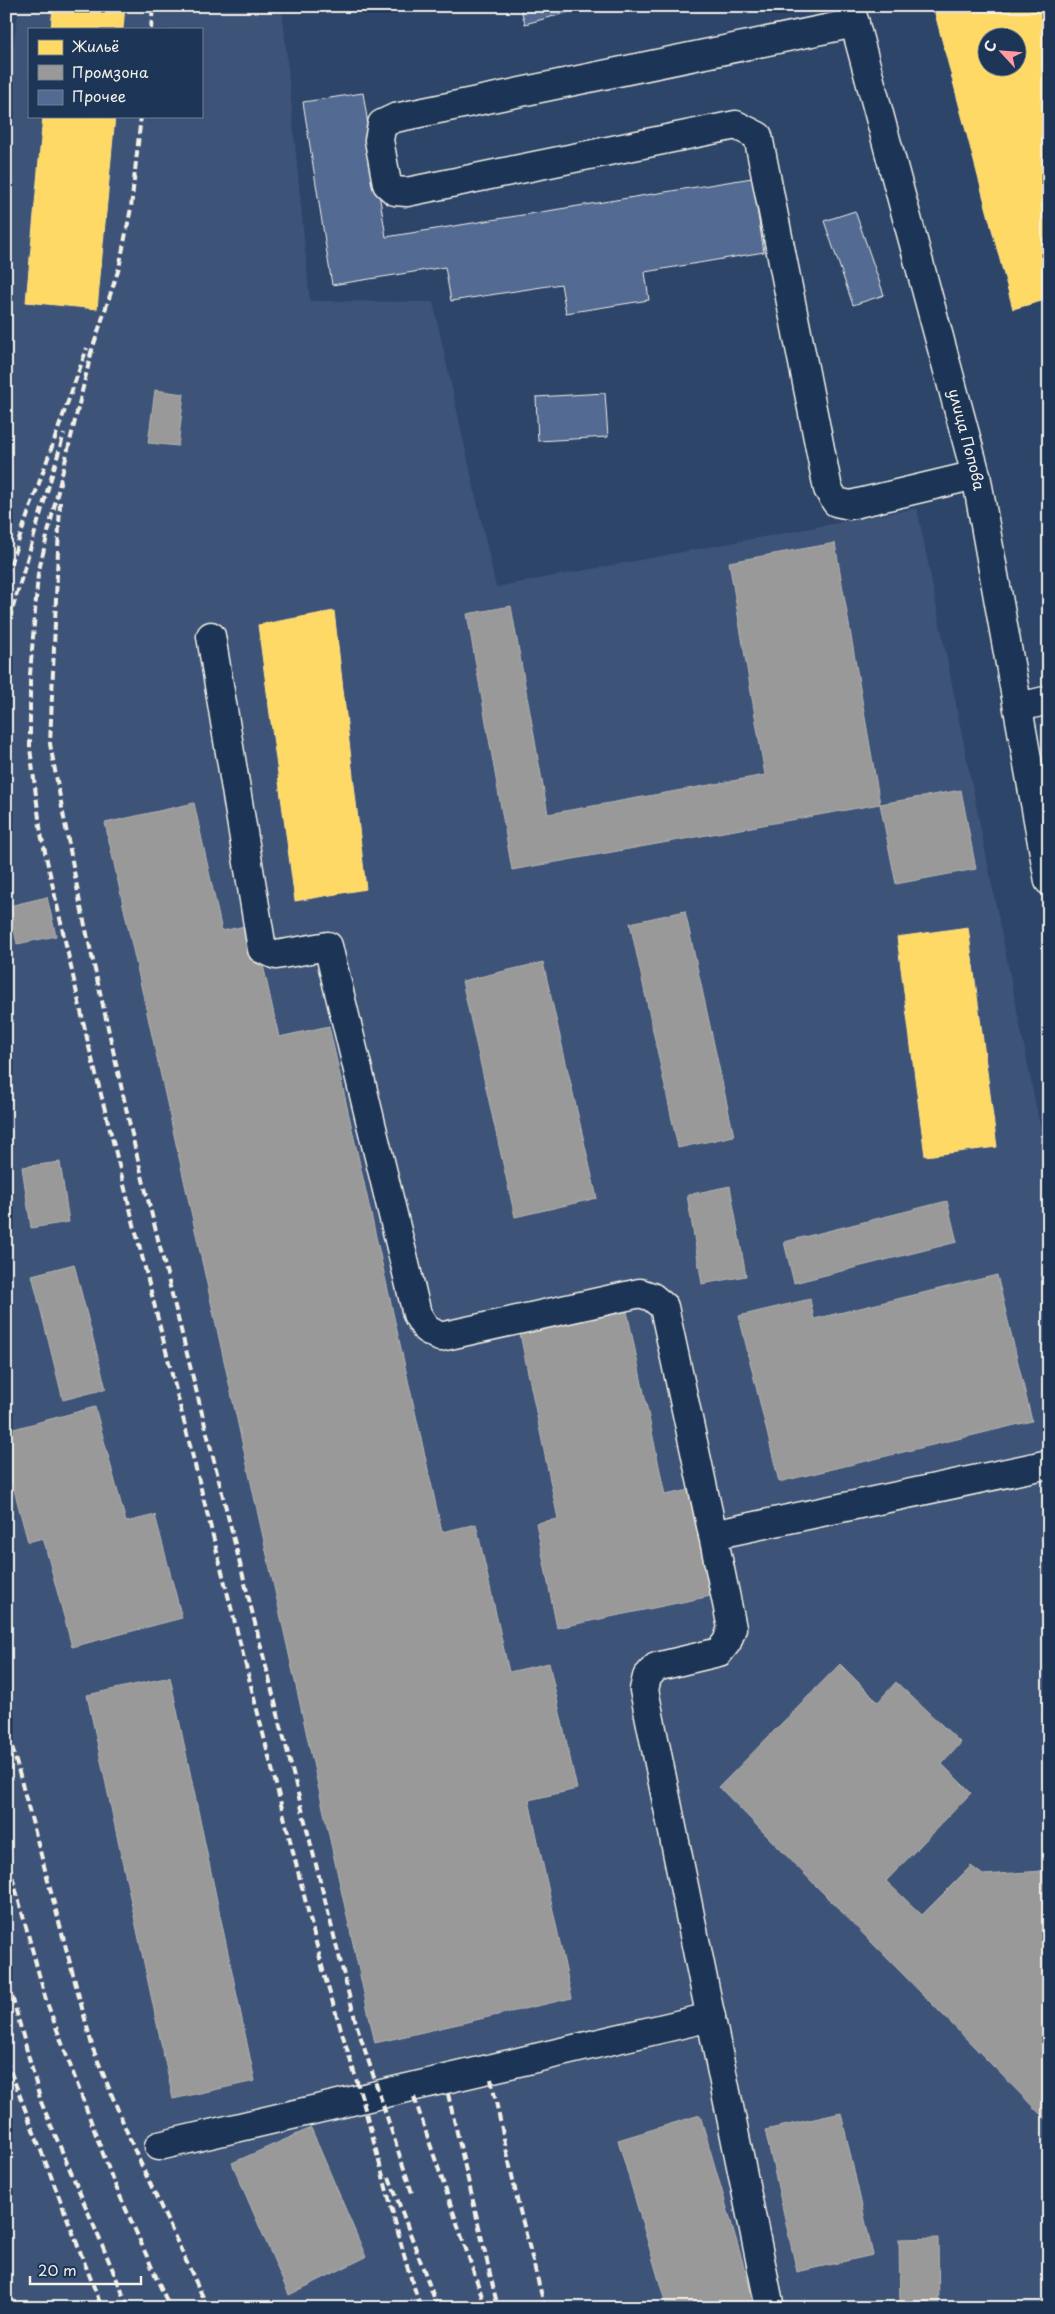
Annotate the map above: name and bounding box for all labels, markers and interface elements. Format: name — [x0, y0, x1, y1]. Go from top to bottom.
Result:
legend — [28, 28, 202, 118]
north arrow — [978, 28, 1028, 78]
text: Жильё — [71, 34, 119, 57]
text: С — [978, 37, 1002, 55]
text: Промзона — [72, 60, 149, 83]
text: Прочее — [72, 84, 126, 107]
street label: улица Попова — [943, 386, 992, 493]
scale bar — [30, 2254, 141, 2286]
text: 20 m — [38, 2258, 77, 2281]

